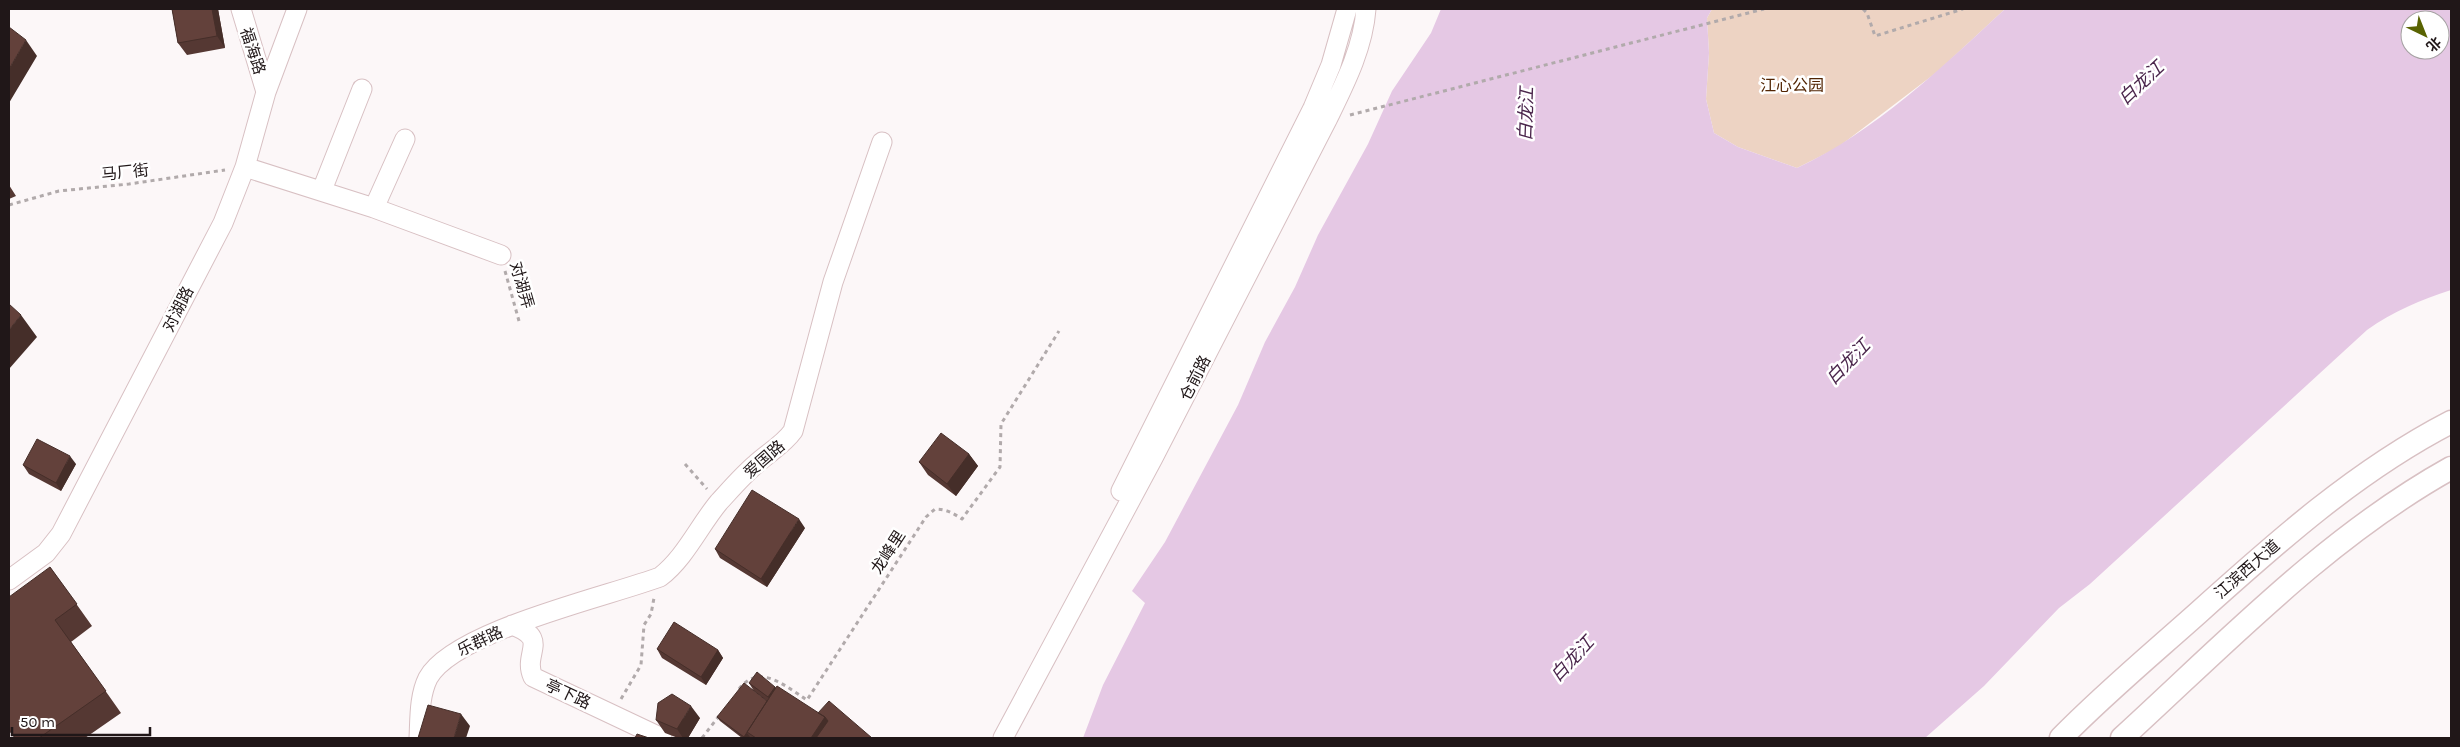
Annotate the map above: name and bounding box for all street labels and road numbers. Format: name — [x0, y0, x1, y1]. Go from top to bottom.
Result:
street label: 福海路 — [237, 25, 269, 77]
street label: 马厂街 — [100, 160, 150, 184]
street label: 对湖弄 — [506, 259, 538, 311]
street label: 对湖路 — [159, 283, 197, 335]
street label: 仓前路 — [1176, 352, 1214, 404]
street label: 爱国路 — [740, 436, 788, 482]
street label: 龙峰里 — [867, 527, 909, 577]
street label: 江滨西大道 — [2211, 536, 2283, 602]
street label: 乐群路 — [454, 622, 506, 660]
street label: 亭下路 — [542, 675, 594, 713]

